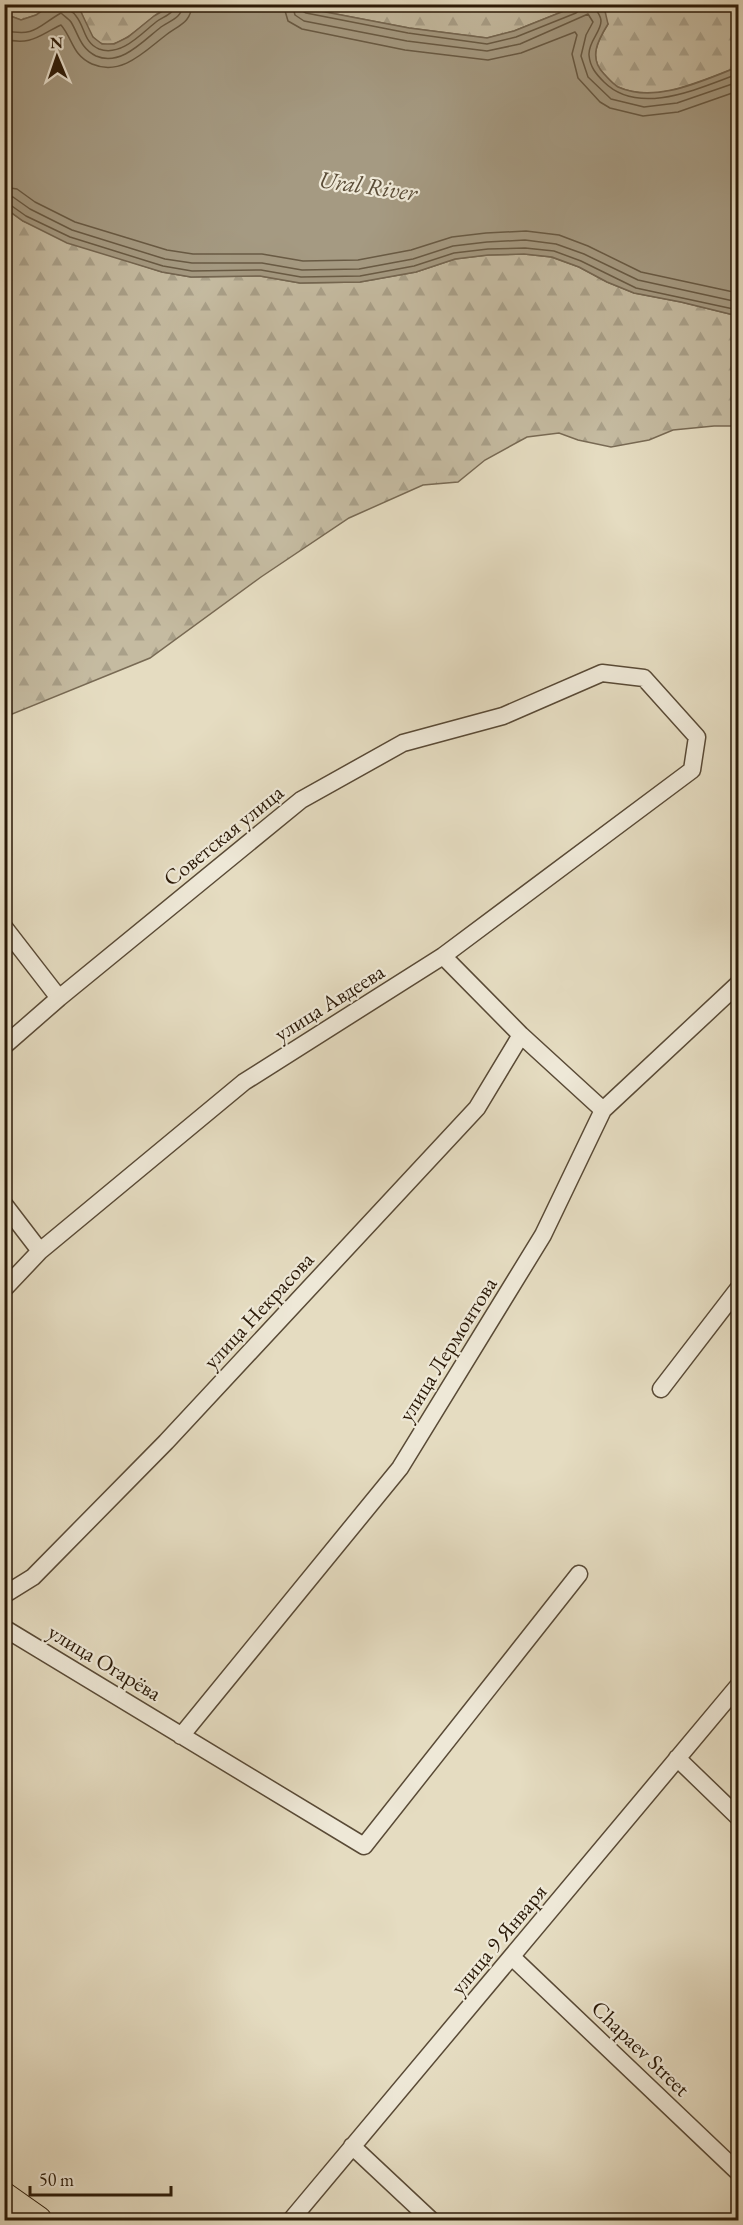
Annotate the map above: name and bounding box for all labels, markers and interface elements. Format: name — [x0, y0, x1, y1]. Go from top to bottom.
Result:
north arrow — [27, 27, 87, 87]
text: N — [50, 32, 63, 53]
water label: Ural River — [317, 163, 421, 208]
street label: Советская улица — [157, 778, 290, 893]
street label: улица Авдеева — [269, 957, 390, 1048]
street label: улица Некрасова — [197, 1245, 320, 1375]
street label: улица Лермонтова — [391, 1271, 504, 1427]
street label: улица Огарёва — [43, 1617, 167, 1708]
street label: улица 9 Января — [444, 1878, 553, 2001]
street label: Chapaev Street — [585, 1994, 696, 2103]
scale bar — [30, 2159, 171, 2197]
text: 50 m — [39, 2168, 74, 2191]

